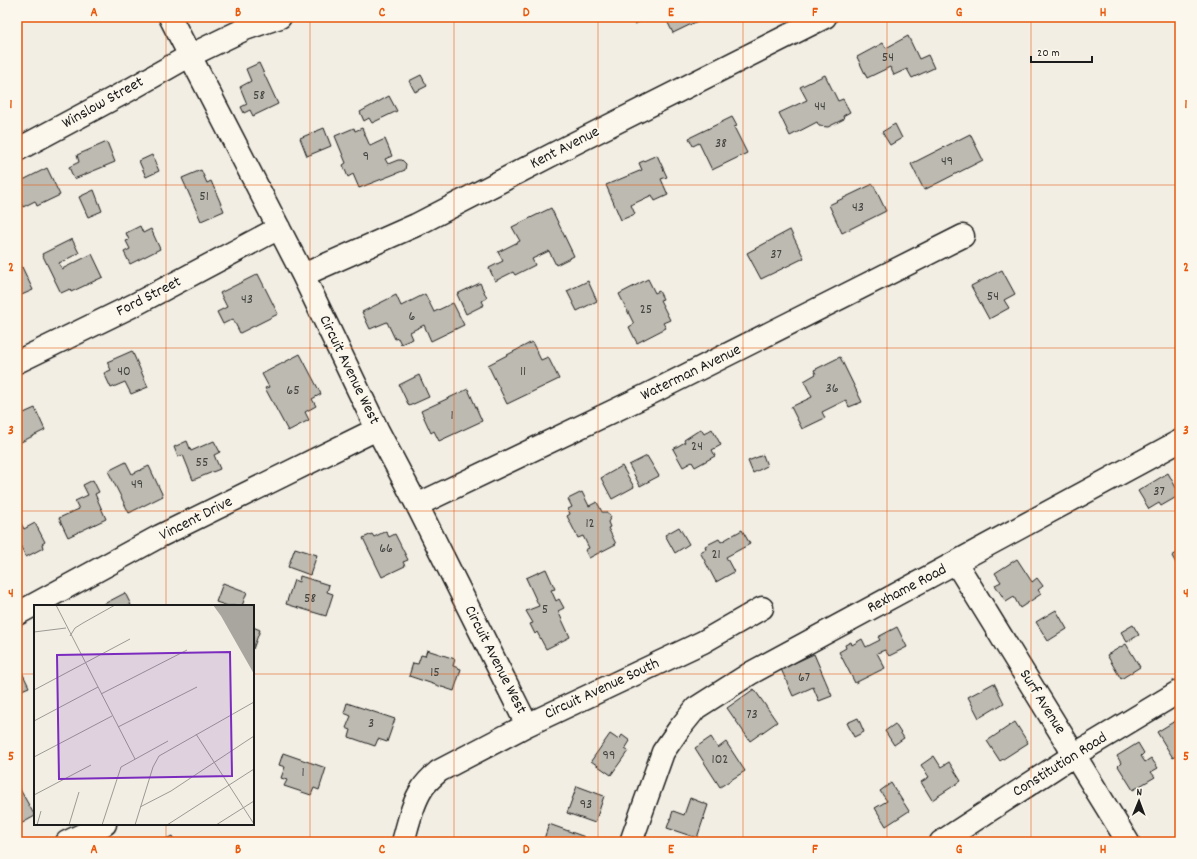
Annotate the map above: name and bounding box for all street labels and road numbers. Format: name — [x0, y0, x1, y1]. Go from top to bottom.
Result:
street label: Winslow Street — [58, 71, 148, 135]
street label: Kent Avenue — [526, 121, 604, 175]
street label: Ford Street — [112, 271, 186, 323]
street label: Circuit Avenue West — [313, 312, 385, 429]
street label: Waterman Avenue — [637, 339, 745, 407]
street label: Vincent Drive — [155, 491, 237, 547]
street label: Rexhame Road — [863, 558, 951, 620]
street label: Circuit Avenue West — [458, 602, 532, 718]
street label: Circuit Avenue South — [541, 652, 663, 726]
street label: Surf Avenue — [1013, 665, 1071, 739]
street label: Constitution Road — [1008, 727, 1112, 803]

